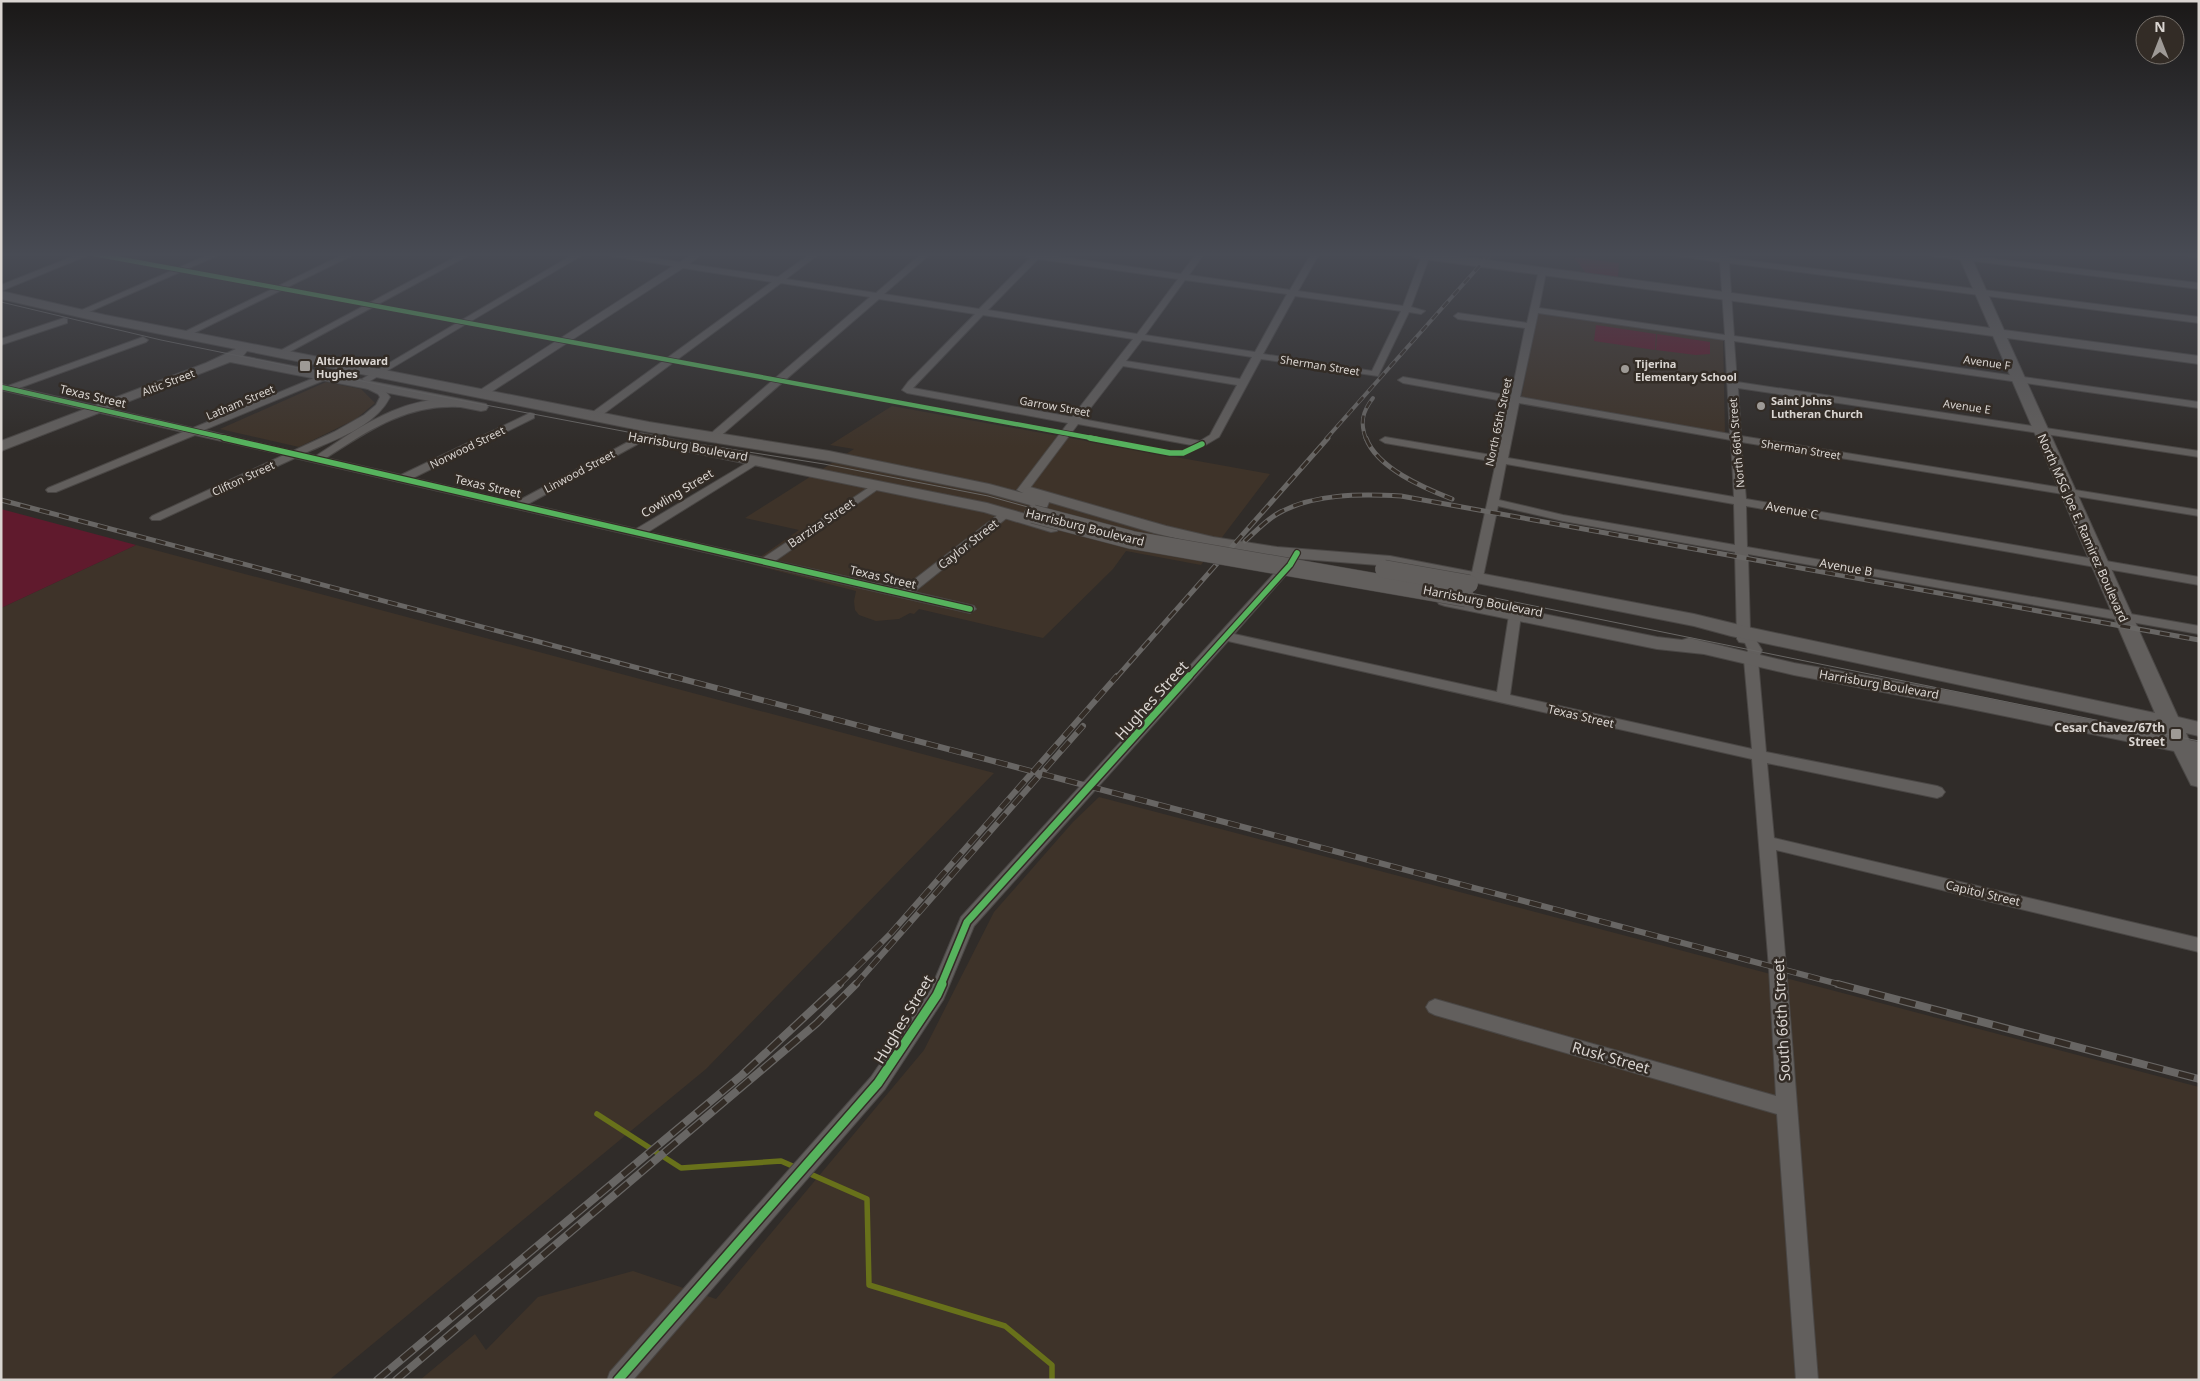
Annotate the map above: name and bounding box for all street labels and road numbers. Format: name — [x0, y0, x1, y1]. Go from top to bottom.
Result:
street label: Sherman Street — [1279, 351, 1361, 379]
street label: Avenue F — [1963, 351, 2012, 373]
street label: Altic Street — [139, 365, 197, 399]
street label: North 65th Street — [1481, 376, 1515, 468]
street label: Texas Street — [58, 380, 129, 412]
street label: Latham Street — [204, 381, 276, 423]
street label: Garrow Street — [1018, 392, 1092, 420]
street label: Avenue E — [1942, 395, 1992, 417]
street label: North 66th Street — [1725, 397, 1747, 489]
street label: Norwood Street — [427, 422, 507, 472]
street label: Harrisburg Boulevard — [627, 427, 749, 465]
street label: North MSG Joe E. Ramirez Boulevard — [2034, 431, 2132, 625]
street label: Sherman Street — [1760, 435, 1842, 463]
street label: Linwood Street — [541, 446, 617, 496]
street label: Clifton Street — [209, 457, 277, 499]
street label: Cowling Street — [638, 464, 717, 521]
street label: Texas Street — [453, 470, 524, 502]
street label: Barziza Street — [784, 494, 858, 552]
street label: Avenue C — [1765, 497, 1820, 523]
street label: Harrisburg Boulevard — [1024, 504, 1146, 550]
street label: Caylor Street — [934, 515, 1002, 573]
street label: Avenue B — [1818, 554, 1874, 580]
street label: Texas Street — [848, 561, 919, 593]
street label: Harrisburg Boulevard — [1422, 581, 1544, 621]
street label: Hughes Street — [1110, 656, 1192, 744]
street label: Harrisburg Boulevard — [1818, 665, 1940, 703]
street label: Texas Street — [1546, 700, 1617, 732]
street label: Capitol Street — [1944, 876, 2023, 910]
street label: South 66th Street — [1768, 958, 1794, 1082]
street label: Hughes Street — [869, 970, 938, 1067]
street label: Rusk Street — [1570, 1036, 1653, 1078]

